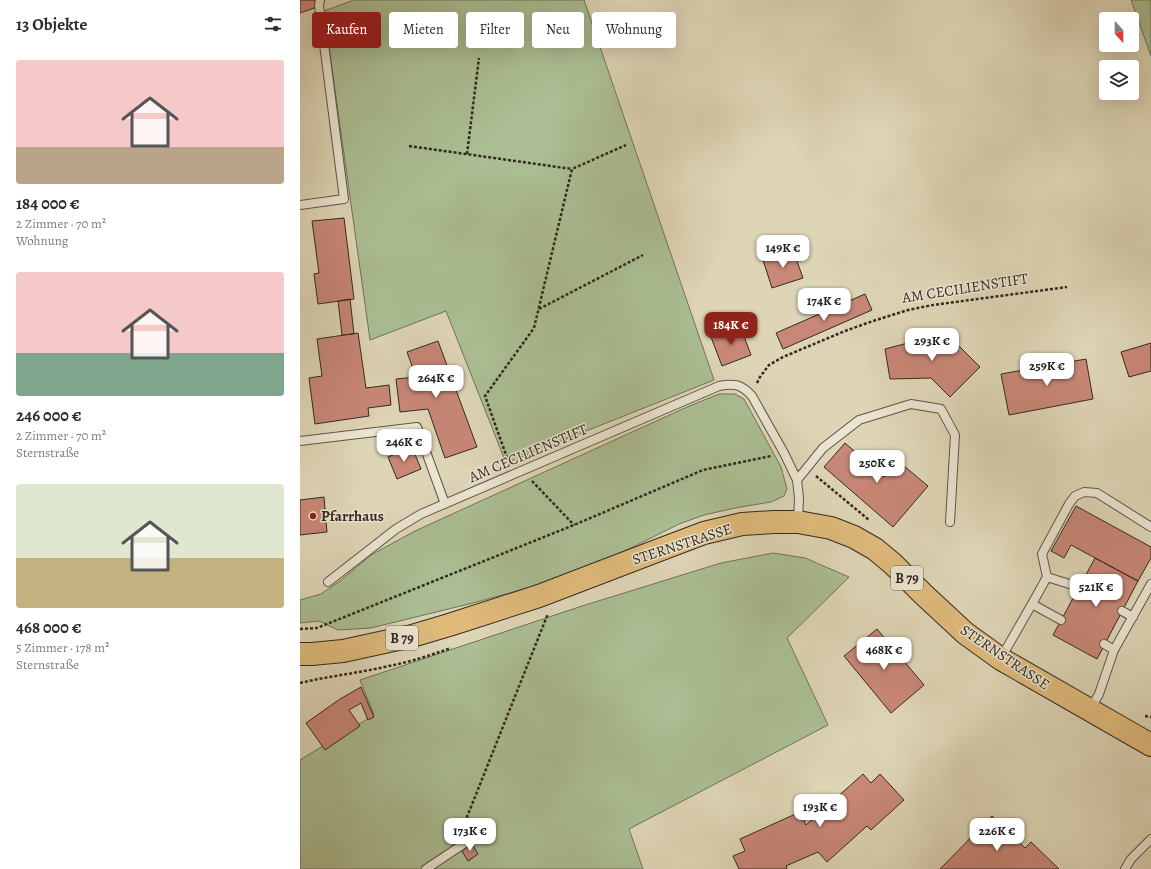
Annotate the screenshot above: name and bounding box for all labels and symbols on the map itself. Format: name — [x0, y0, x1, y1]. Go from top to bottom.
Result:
north arrow — [1099, 12, 1139, 52]
pin: 149K € — [750, 235, 816, 269]
street label: AM CECILIENSTIFT — [900, 268, 1030, 308]
pin: 174K € — [791, 288, 857, 322]
pin: 184K € — [698, 312, 764, 346]
pin: 293K € — [899, 328, 965, 362]
pin: 259K € — [1014, 353, 1080, 387]
pin: 264K € — [403, 365, 469, 399]
street label: AM CECILIENSTIFT — [465, 419, 591, 487]
pin: 246K € — [371, 429, 437, 463]
pin: 250K € — [844, 450, 910, 484]
place label: Pfarrhaus — [321, 506, 384, 526]
marker: Pfarrhaus — [308, 511, 318, 521]
street label: STERNSTRASSE — [630, 518, 734, 570]
road number: B 79 — [891, 566, 923, 590]
pin: 521K € — [1063, 574, 1129, 608]
street label: STERNSTRASSE — [956, 620, 1054, 694]
road number: B 79 — [386, 626, 418, 650]
pin: 468K € — [851, 637, 917, 671]
pin: 193K € — [787, 794, 853, 828]
pin: 173K € — [437, 818, 503, 852]
pin: 226K € — [964, 818, 1030, 852]

